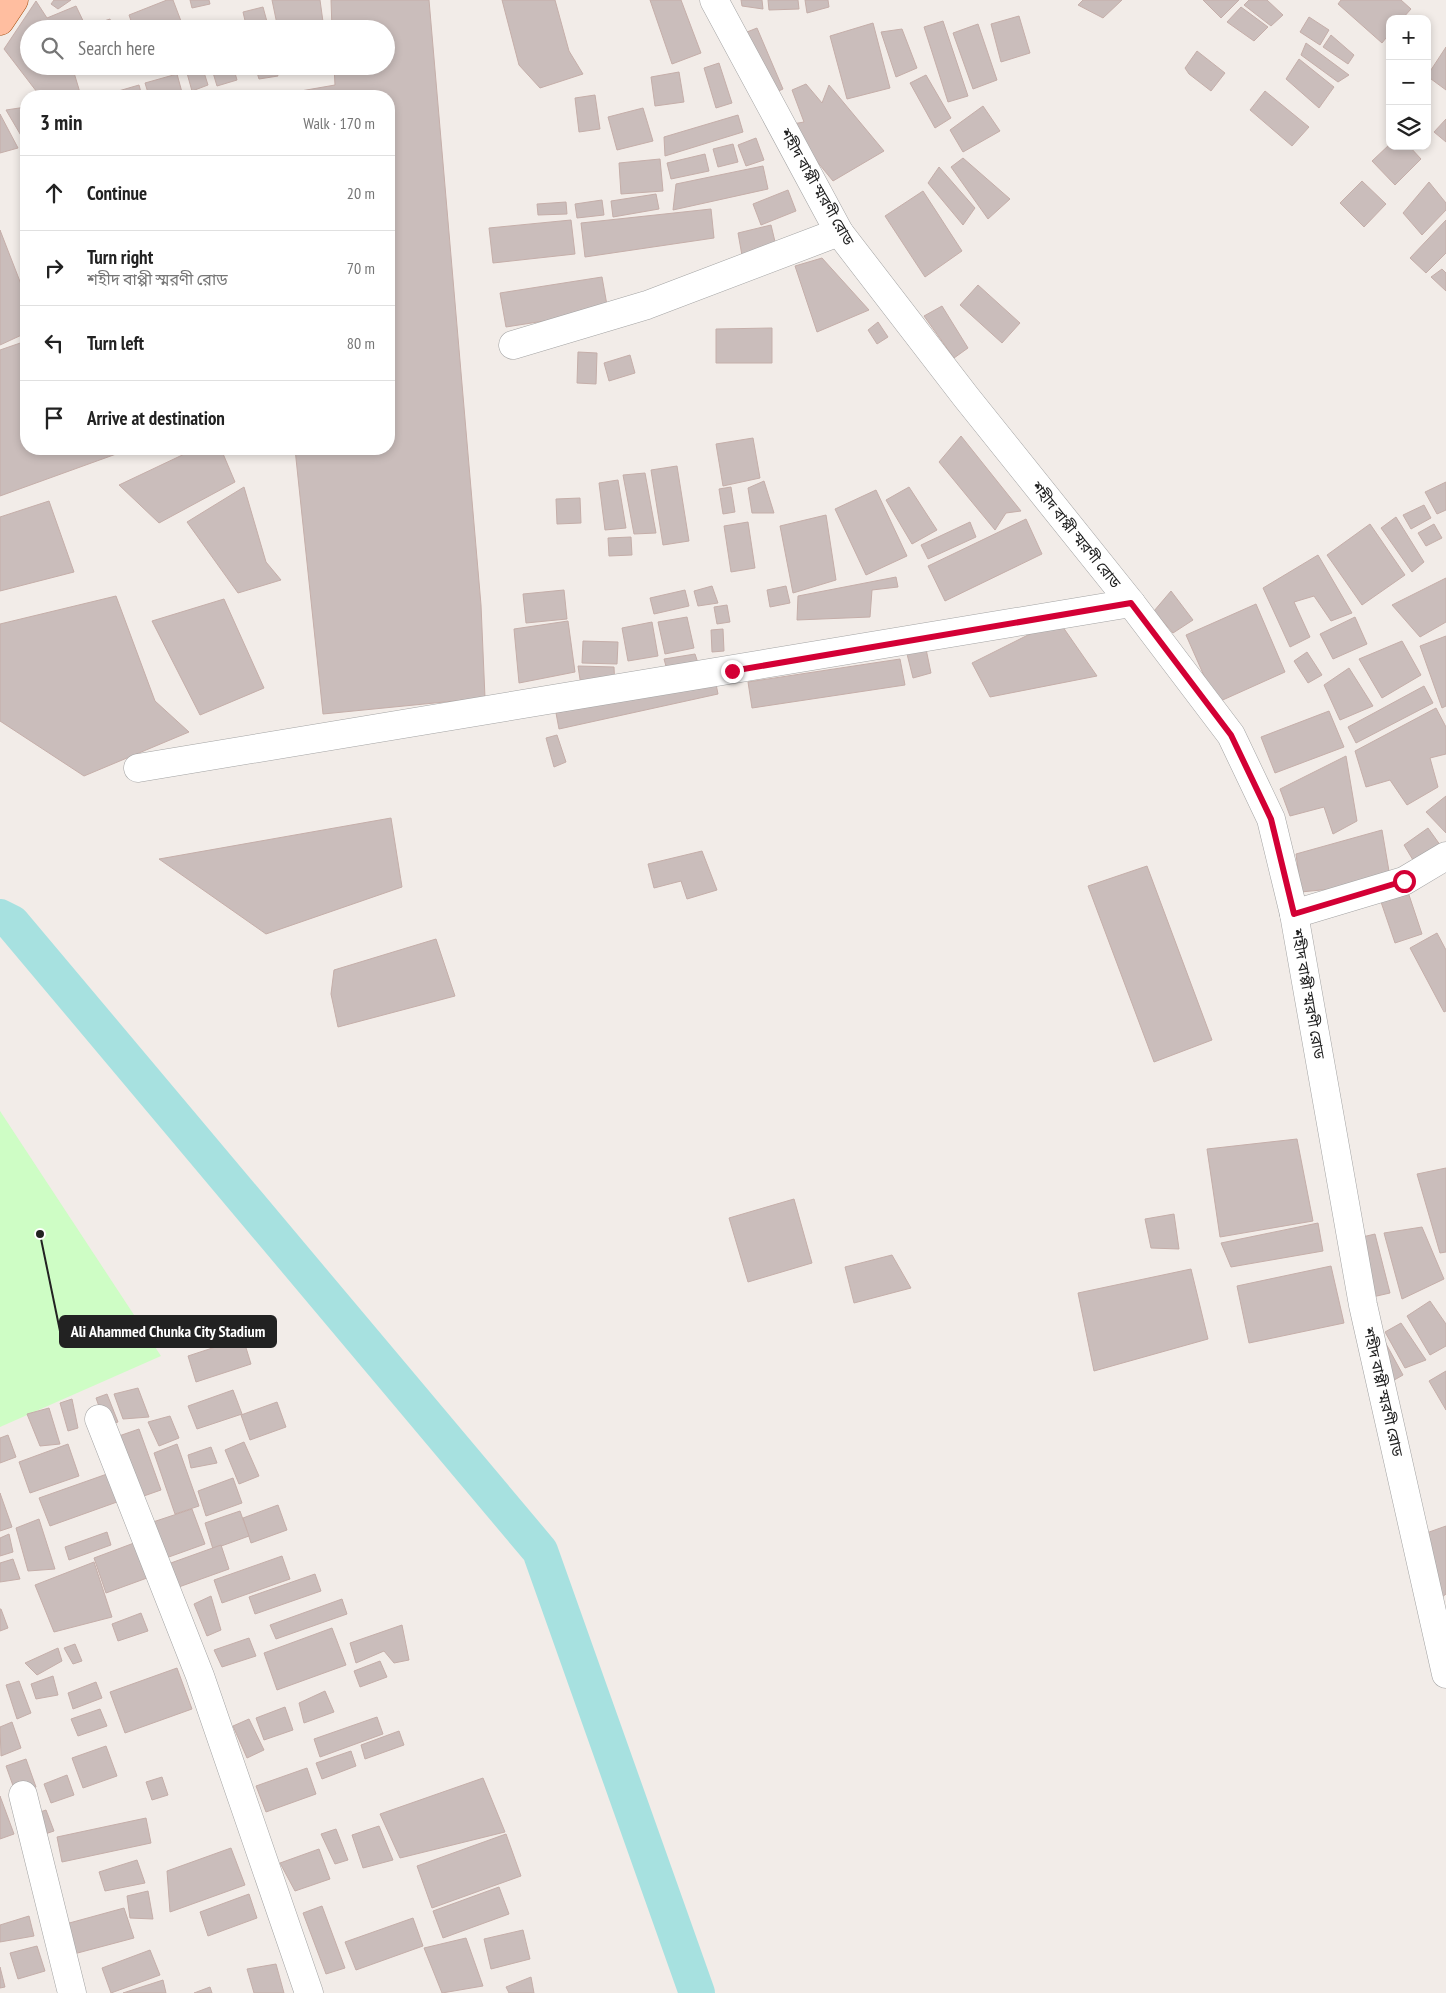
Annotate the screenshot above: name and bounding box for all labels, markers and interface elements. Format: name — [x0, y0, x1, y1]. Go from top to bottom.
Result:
map controls — [1386, 15, 1431, 150]
button: + — [1386, 15, 1431, 60]
search box — [20, 20, 395, 75]
icon: search — [38, 34, 66, 62]
text: Search here — [78, 36, 155, 60]
button: − — [1386, 60, 1431, 105]
button: layers — [1386, 105, 1431, 150]
text: 3 min — [40, 109, 82, 136]
text: Walk · 170 m — [303, 113, 375, 133]
street label: শহীদ বাপ্পী স্মরণী রোড — [776, 124, 859, 249]
icon: ahead — [40, 179, 68, 207]
text: Continue — [87, 181, 147, 205]
text: 20 m — [347, 183, 375, 203]
text: Turn right — [87, 245, 153, 269]
icon: right — [40, 254, 68, 282]
text: 70 m — [347, 258, 375, 278]
text: শহীদ বাপ্পী স্মরণী রোড — [87, 269, 228, 289]
icon: left — [40, 329, 68, 357]
text: Turn left — [87, 331, 144, 355]
text: 80 m — [347, 333, 375, 353]
icon: arrive — [40, 404, 68, 432]
text: Arrive at destination — [87, 406, 225, 430]
street label: শহীদ বাপ্পী স্মরণী রোড — [1027, 477, 1125, 592]
route end — [721, 660, 744, 683]
route start — [1393, 870, 1416, 893]
street label: শহীদ বাপ্পী স্মরণী রোড — [1288, 926, 1329, 1061]
callout: Ali Ahammed Chunka City Stadium — [60, 1316, 276, 1347]
text: Ali Ahammed Chunka City Stadium — [70, 1321, 265, 1341]
street label: শহীদ বাপ্পী স্মরণী রোড — [1359, 1325, 1408, 1459]

